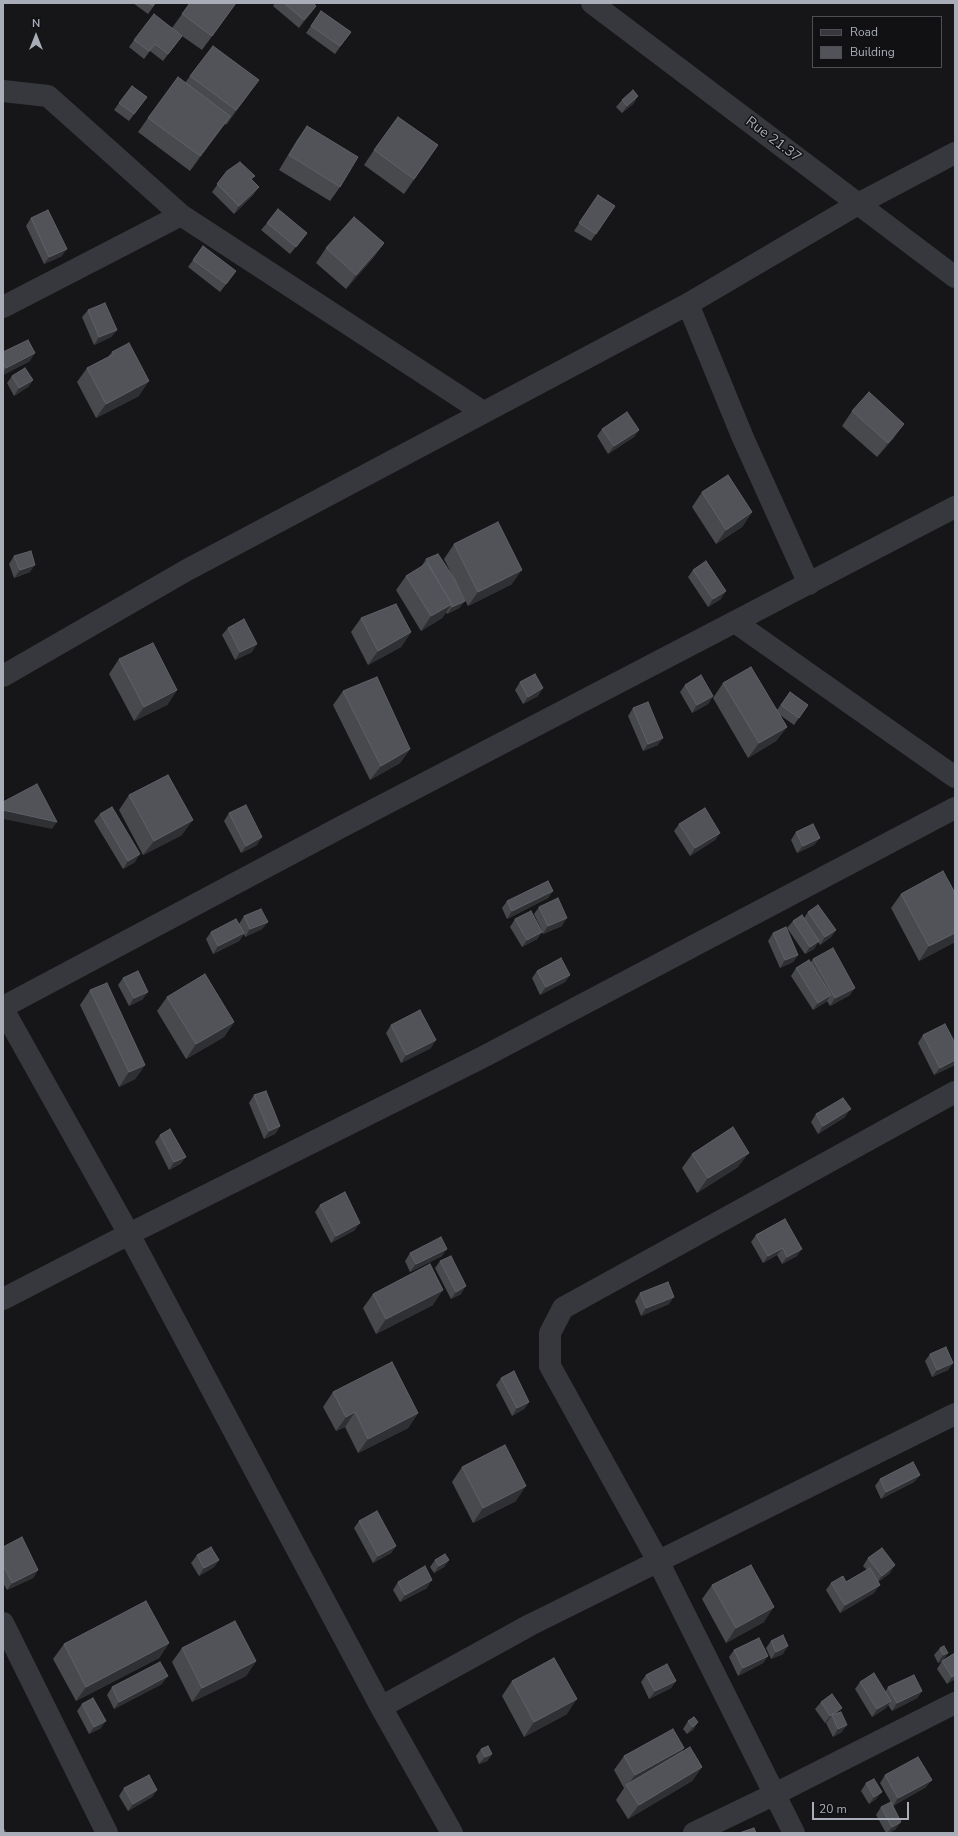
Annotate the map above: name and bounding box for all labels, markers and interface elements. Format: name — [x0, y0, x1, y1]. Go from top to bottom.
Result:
north arrow — [16, 16, 56, 56]
text: N — [32, 16, 40, 31]
legend — [812, 16, 942, 68]
text: Road — [850, 24, 878, 40]
text: Building — [850, 44, 895, 60]
street label: Rue 21.37 — [742, 114, 804, 166]
scale bar — [814, 1794, 911, 1820]
text: 20 m — [819, 1801, 847, 1817]

